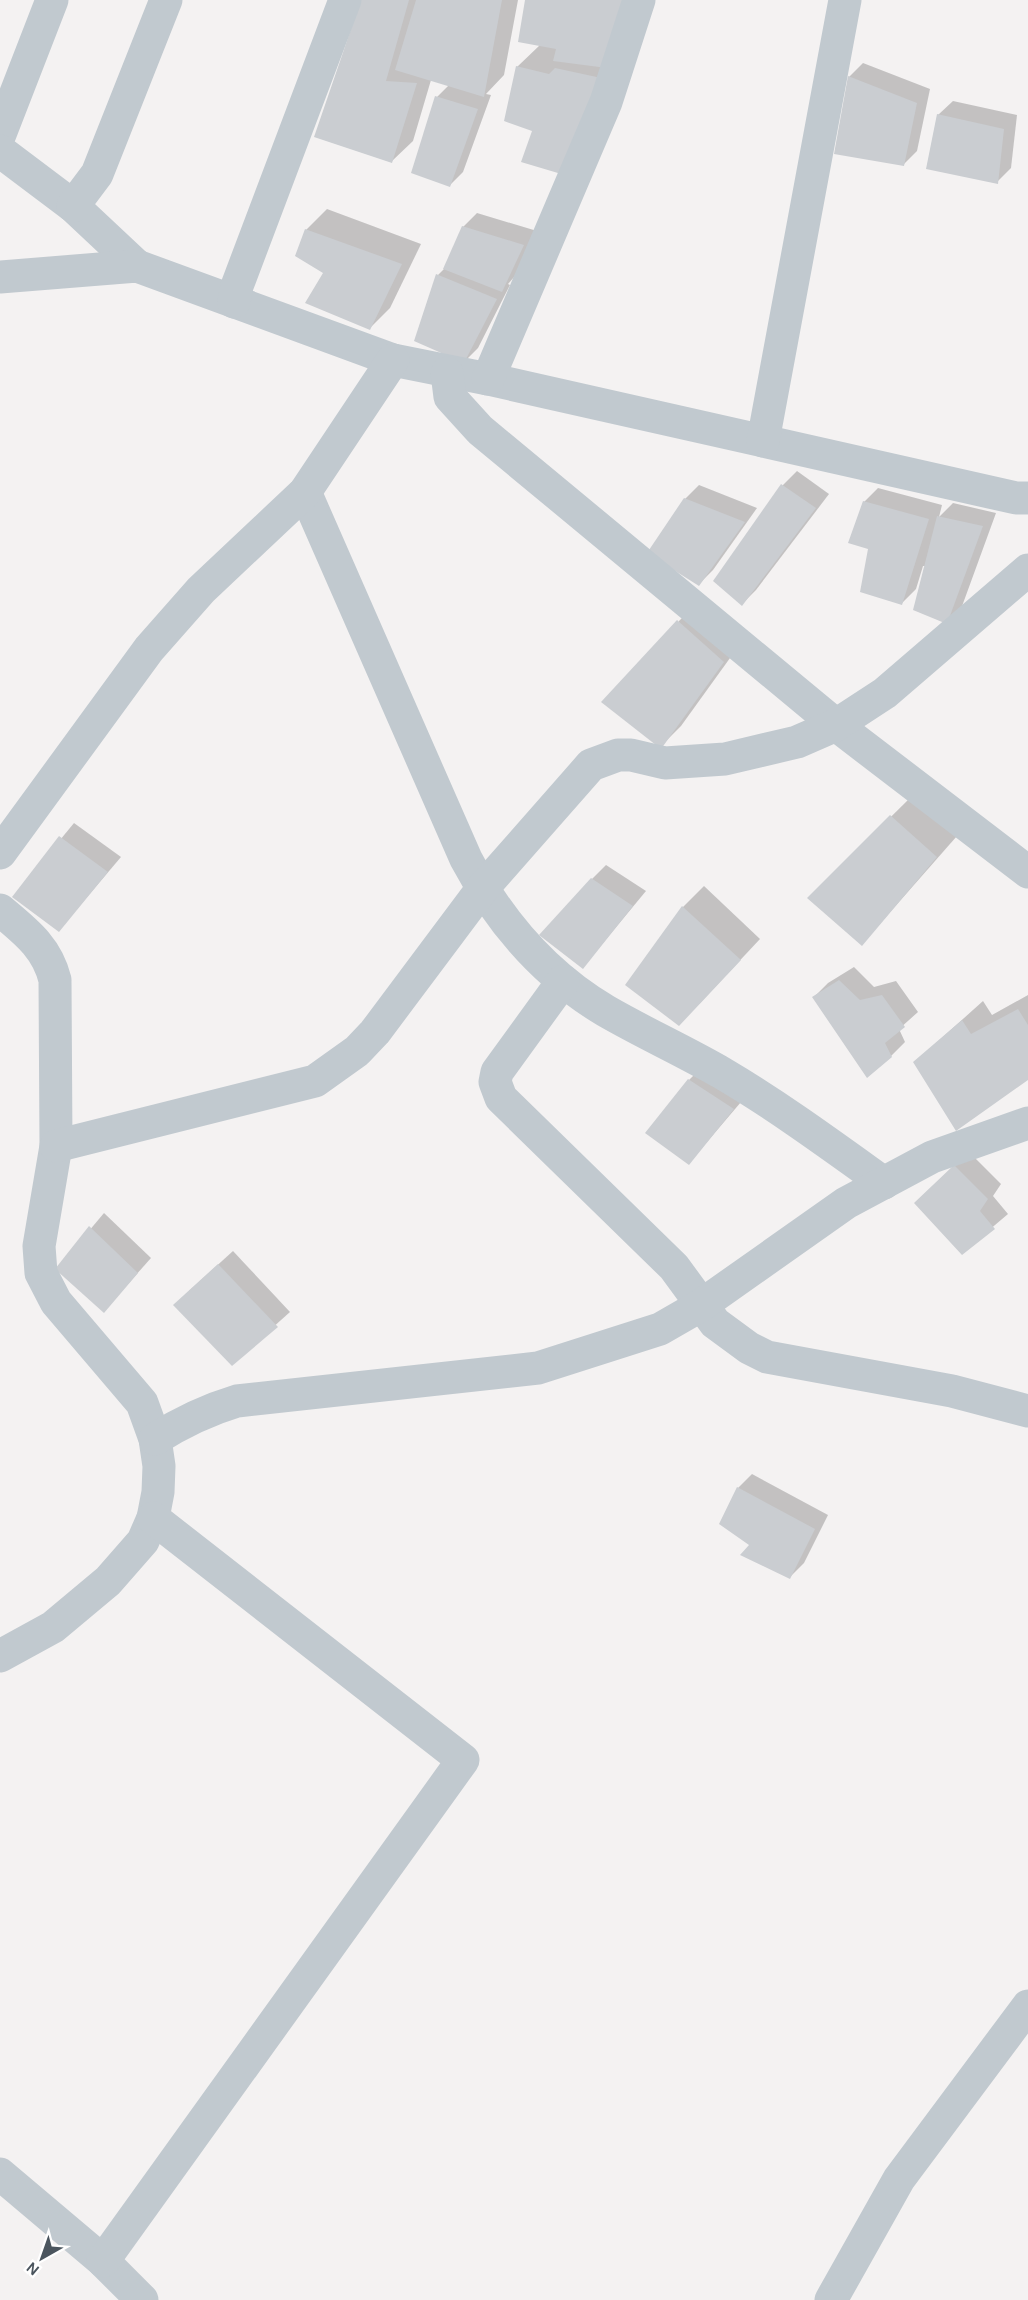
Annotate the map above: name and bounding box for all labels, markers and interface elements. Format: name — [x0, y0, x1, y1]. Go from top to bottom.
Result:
north arrow — [12, 2228, 72, 2288]
text: N — [22, 2258, 43, 2280]

